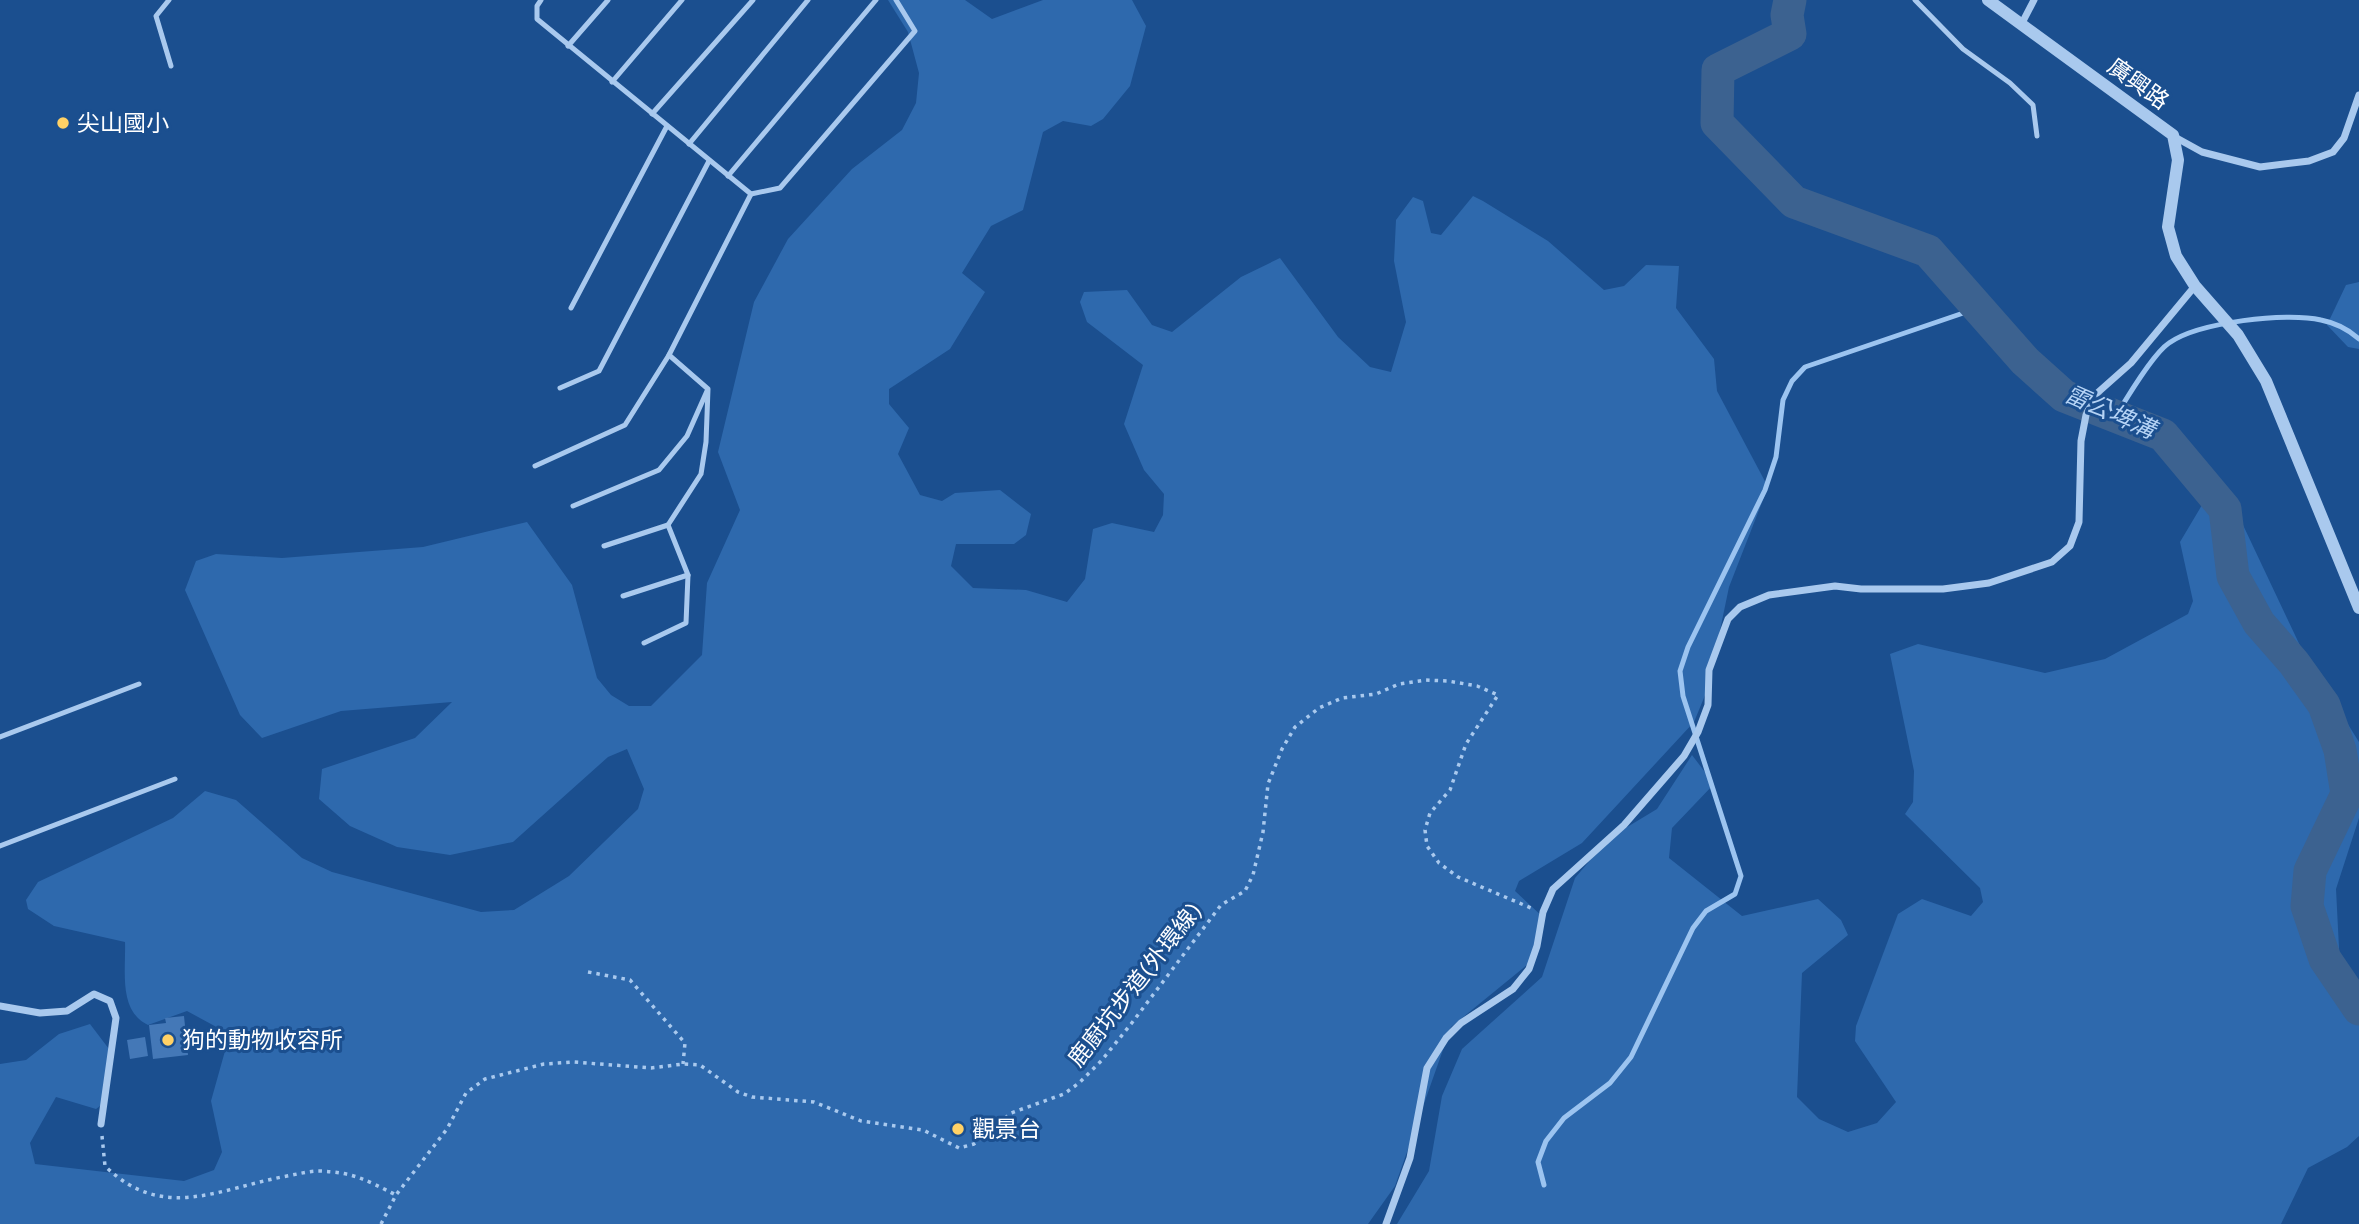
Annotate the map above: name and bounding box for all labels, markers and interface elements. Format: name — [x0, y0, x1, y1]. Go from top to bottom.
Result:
street label: 廣興路 — [2102, 53, 2174, 115]
place label: 尖山國小 — [77, 110, 169, 137]
marker: 尖山國小 — [55, 115, 71, 131]
water label: 雷公埤溝 — [2060, 380, 2162, 446]
street label: 鹿廚坑步道(外環線) — [1063, 898, 1207, 1072]
place label: 狗的動物收容所 — [182, 1027, 343, 1054]
marker: 狗的動物收容所 — [160, 1032, 176, 1048]
place label: 觀景台 — [972, 1116, 1041, 1143]
marker: 觀景台 — [950, 1121, 966, 1137]

